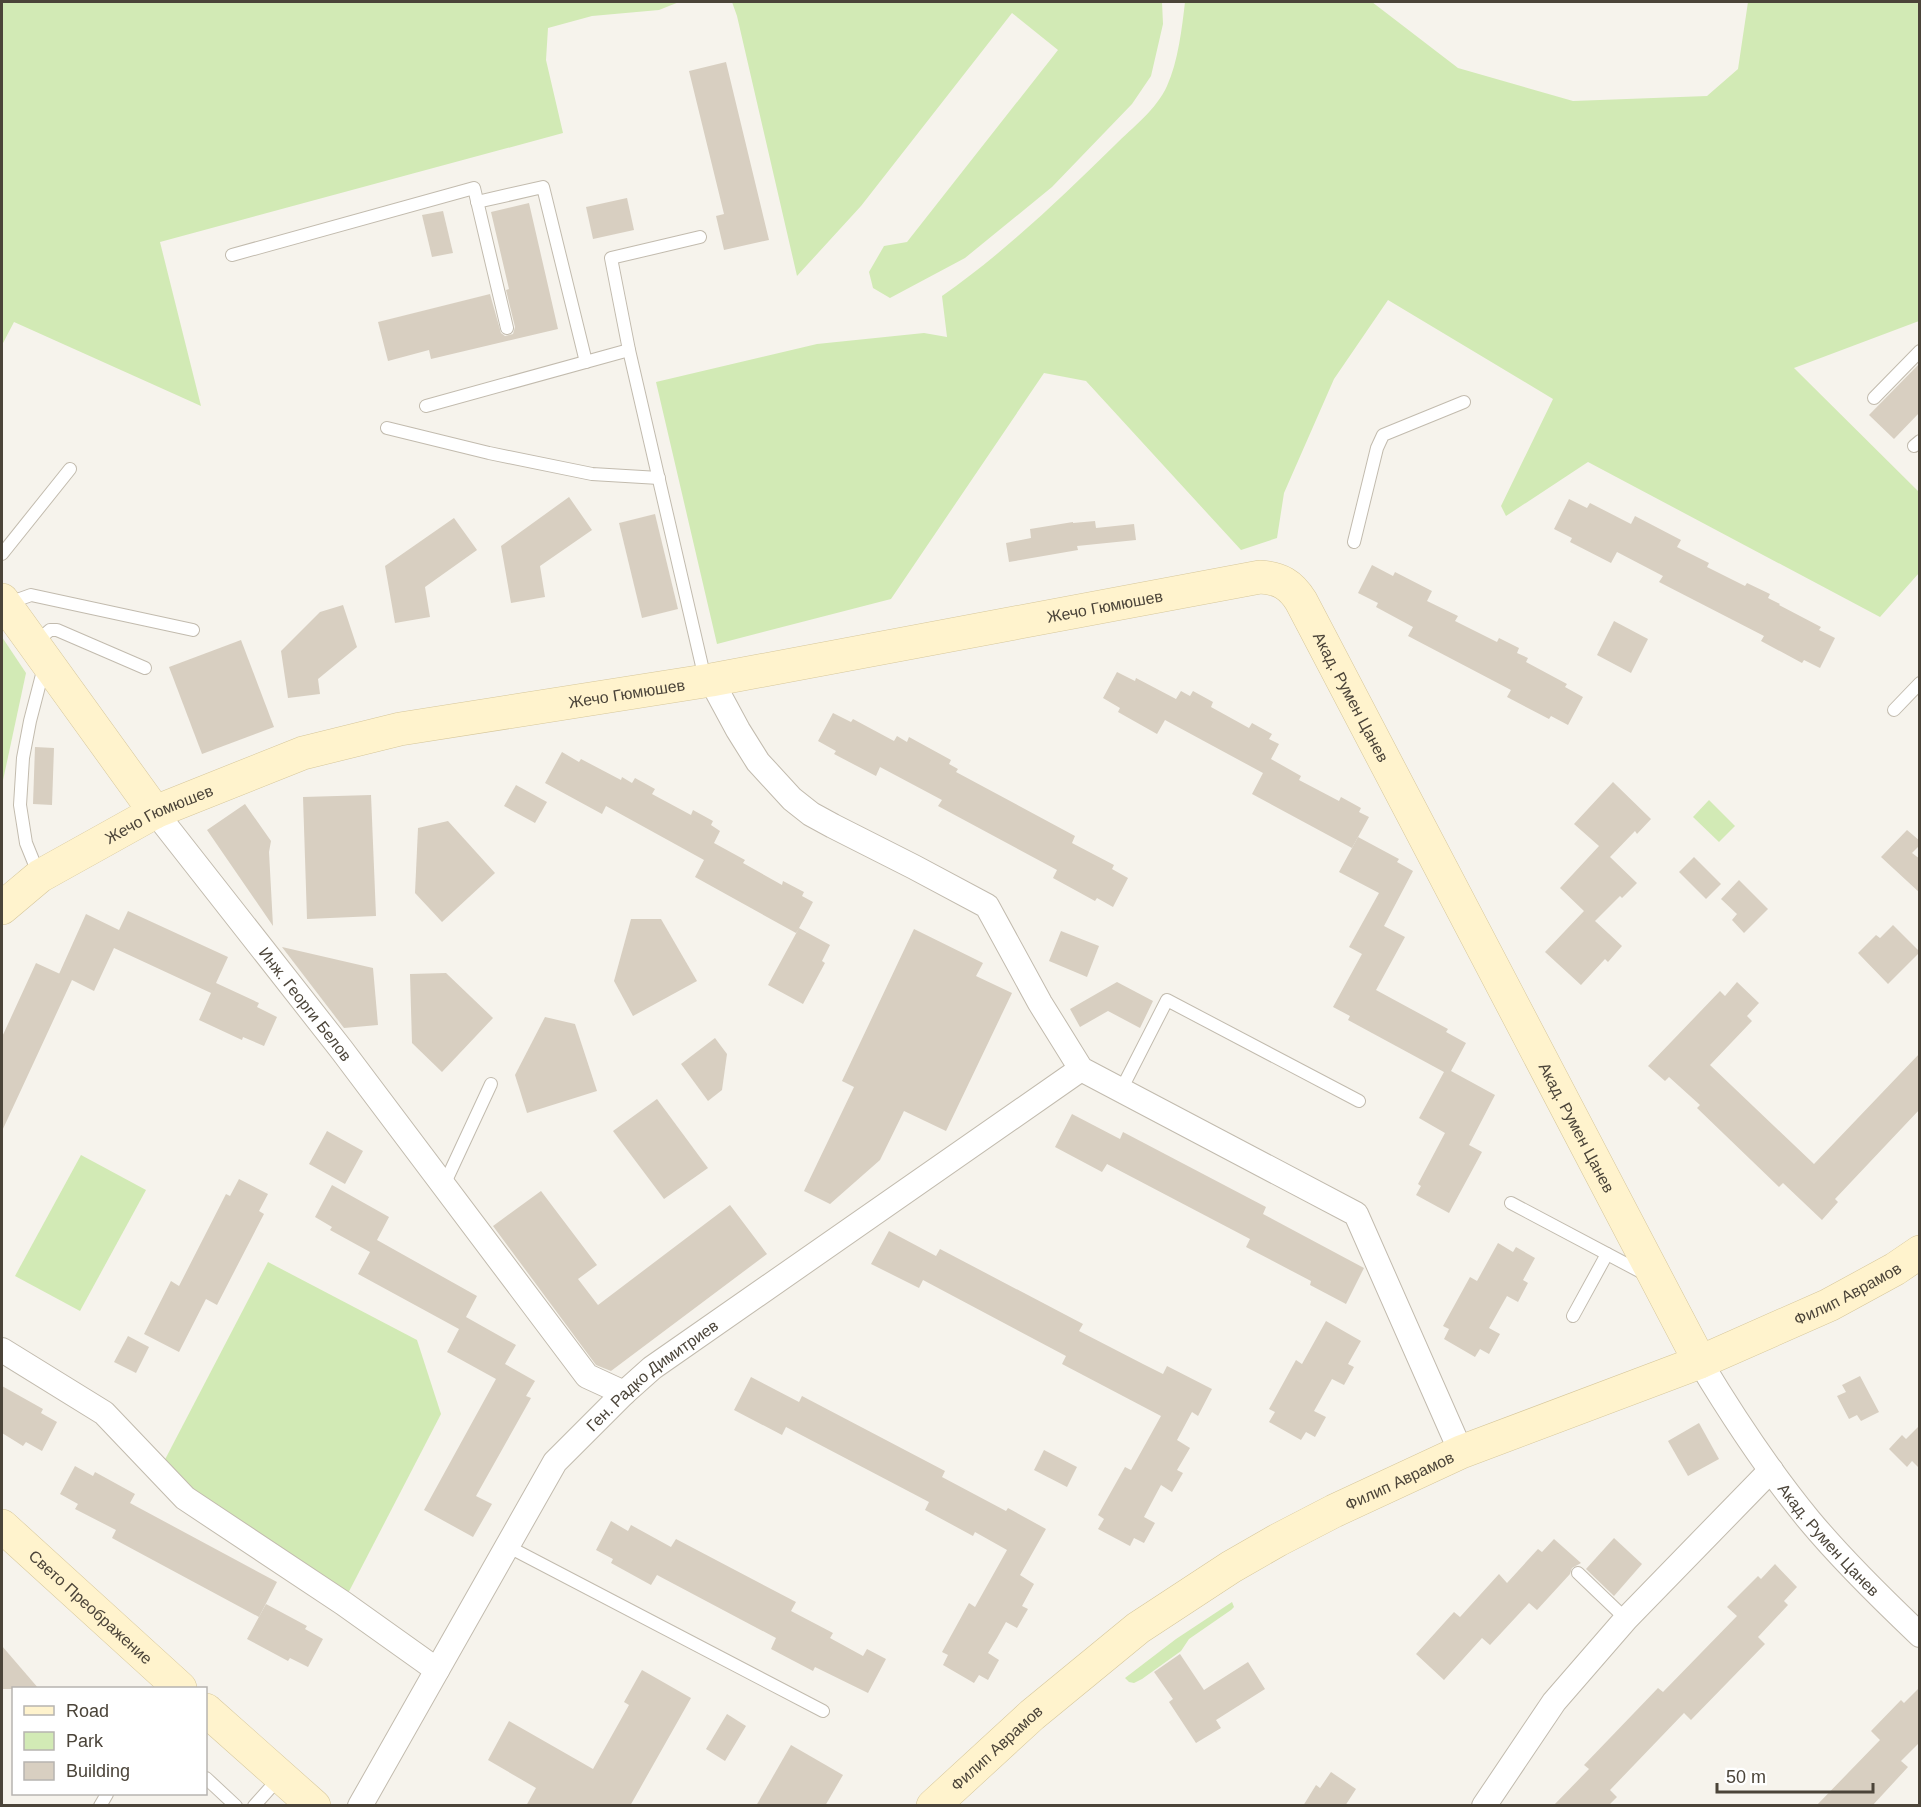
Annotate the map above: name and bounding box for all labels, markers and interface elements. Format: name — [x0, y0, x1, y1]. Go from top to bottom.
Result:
street label: Жечо Гюмюшев — [1046, 587, 1164, 626]
street label: Акад. Румен Цанев — [1310, 629, 1392, 765]
street label: Жечо Гюмюшев — [567, 676, 686, 711]
street label: Жечо Гюмюшев — [102, 782, 215, 847]
street label: Инж. Георги Белов — [256, 944, 355, 1064]
street label: Акад. Румен Цанев — [1535, 1060, 1618, 1195]
street label: Филип Аврамов — [1791, 1259, 1904, 1328]
street label: Ген. Радко Димитриев — [583, 1317, 721, 1435]
street label: Филип Аврамов — [1342, 1449, 1456, 1514]
street label: Акад. Румен Цанев — [1775, 1480, 1883, 1600]
street label: Свето Преображение — [25, 1547, 155, 1667]
legend — [12, 1687, 207, 1795]
text: Road — [66, 1701, 109, 1721]
street label: Филип Аврамов — [947, 1702, 1046, 1794]
text: Park — [66, 1731, 104, 1751]
scale bar — [1717, 1756, 1873, 1794]
text: Building — [66, 1761, 130, 1781]
text: 50 m — [1726, 1767, 1766, 1787]

